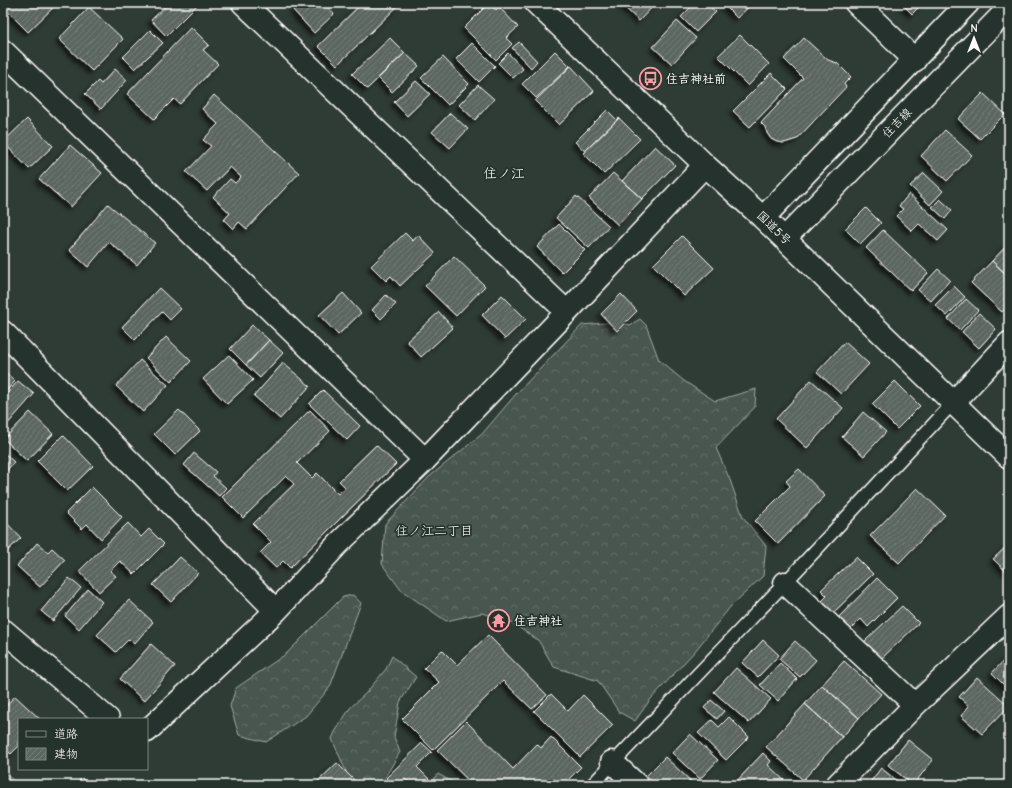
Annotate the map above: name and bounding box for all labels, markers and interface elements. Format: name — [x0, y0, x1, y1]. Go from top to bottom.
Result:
north arrow — [954, 18, 994, 58]
text: N — [970, 22, 978, 35]
bus stop icon: 住吉神社前 — [637, 66, 663, 92]
place label: 住吉神社前 — [666, 72, 726, 86]
street label: 住吉線 — [879, 105, 915, 141]
district label: 住ノ江 — [483, 165, 525, 182]
street label: 国道5号 — [754, 208, 794, 248]
district label: 住ノ江二丁目 — [395, 523, 473, 538]
temple icon: 住吉神社 — [486, 608, 512, 634]
place label: 住吉神社 — [514, 614, 562, 628]
legend — [18, 718, 148, 770]
text: 道路 — [54, 727, 78, 741]
text: 建物 — [54, 747, 78, 761]

